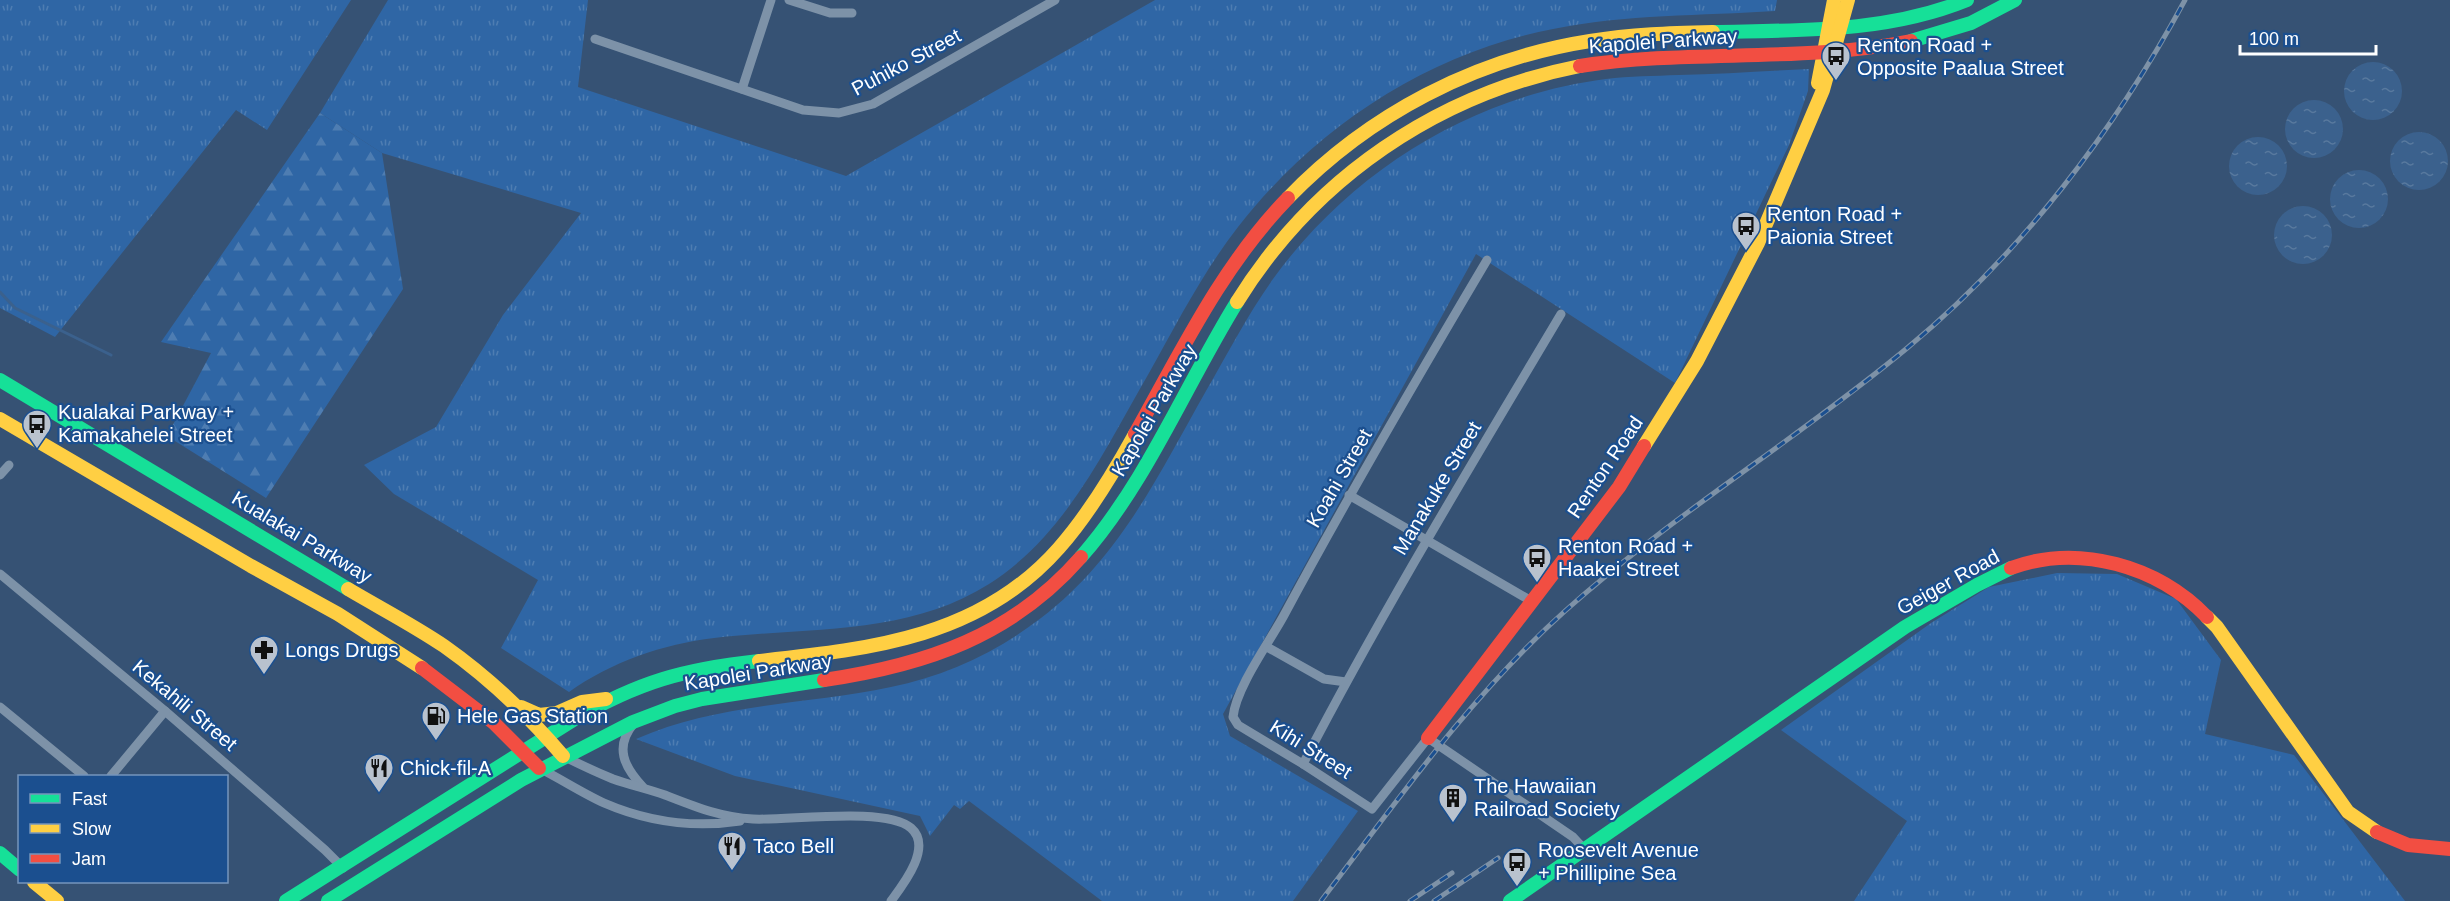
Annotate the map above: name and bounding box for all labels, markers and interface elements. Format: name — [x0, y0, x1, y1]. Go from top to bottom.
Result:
scale bar — [2240, 18, 2376, 56]
street label: Puhiko Street — [848, 24, 965, 100]
street label: Kapolei Parkway — [1588, 25, 1738, 57]
text: 100 m — [2249, 29, 2299, 49]
place label: Renton Road + Opposite Paalua Street — [1857, 34, 2064, 79]
bus stop icon: Renton Road + Opposite Paalua Street — [1820, 40, 1852, 82]
place label: Renton Road + Paionia Street — [1767, 203, 1902, 248]
bus stop icon: Renton Road + Paionia Street — [1730, 210, 1762, 252]
street label: Kapolei Parkway — [1107, 340, 1201, 480]
place label: Kualakai Parkway + Kamakahelei Street — [58, 401, 234, 446]
bus stop icon: Kualakai Parkway + Kamakahelei Street — [21, 408, 53, 450]
street label: Renton Road — [1563, 412, 1647, 522]
street label: Manakuke Street — [1389, 417, 1486, 558]
street label: Koahi Street — [1302, 424, 1376, 531]
street label: Kualakai Parkway — [228, 487, 376, 587]
place label: Renton Road + Haakei Street — [1558, 535, 1693, 580]
bus stop icon: Renton Road + Haakei Street — [1521, 542, 1553, 584]
street label: Geiger Road — [1893, 545, 2003, 619]
pharmacy icon: Longs Drugs — [248, 634, 280, 676]
place label: Longs Drugs — [285, 639, 398, 661]
street label: Kapolei Parkway — [683, 649, 833, 695]
street label: Kekahili Street — [129, 655, 242, 755]
fuel station icon: Hele Gas Station — [420, 700, 452, 742]
place label: Hele Gas Station — [457, 705, 608, 727]
street label: Kihi Street — [1266, 715, 1356, 783]
restaurant icon: Chick-fil-A — [363, 752, 395, 794]
place label: Chick-fil-A — [400, 757, 492, 779]
legend — [18, 775, 228, 883]
place label: The Hawaiian Railroad Society — [1474, 775, 1620, 820]
building icon: The Hawaiian Railroad Society — [1437, 782, 1469, 824]
text: Fast — [72, 789, 107, 809]
text: Slow — [72, 819, 112, 839]
restaurant icon: Taco Bell — [716, 830, 748, 872]
place label: Taco Bell — [753, 835, 834, 857]
place label: Roosevelt Avenue + Phillipine Sea — [1538, 839, 1699, 884]
bus stop icon: Roosevelt Avenue + Phillipine Sea — [1501, 846, 1533, 888]
text: Jam — [72, 849, 106, 869]

